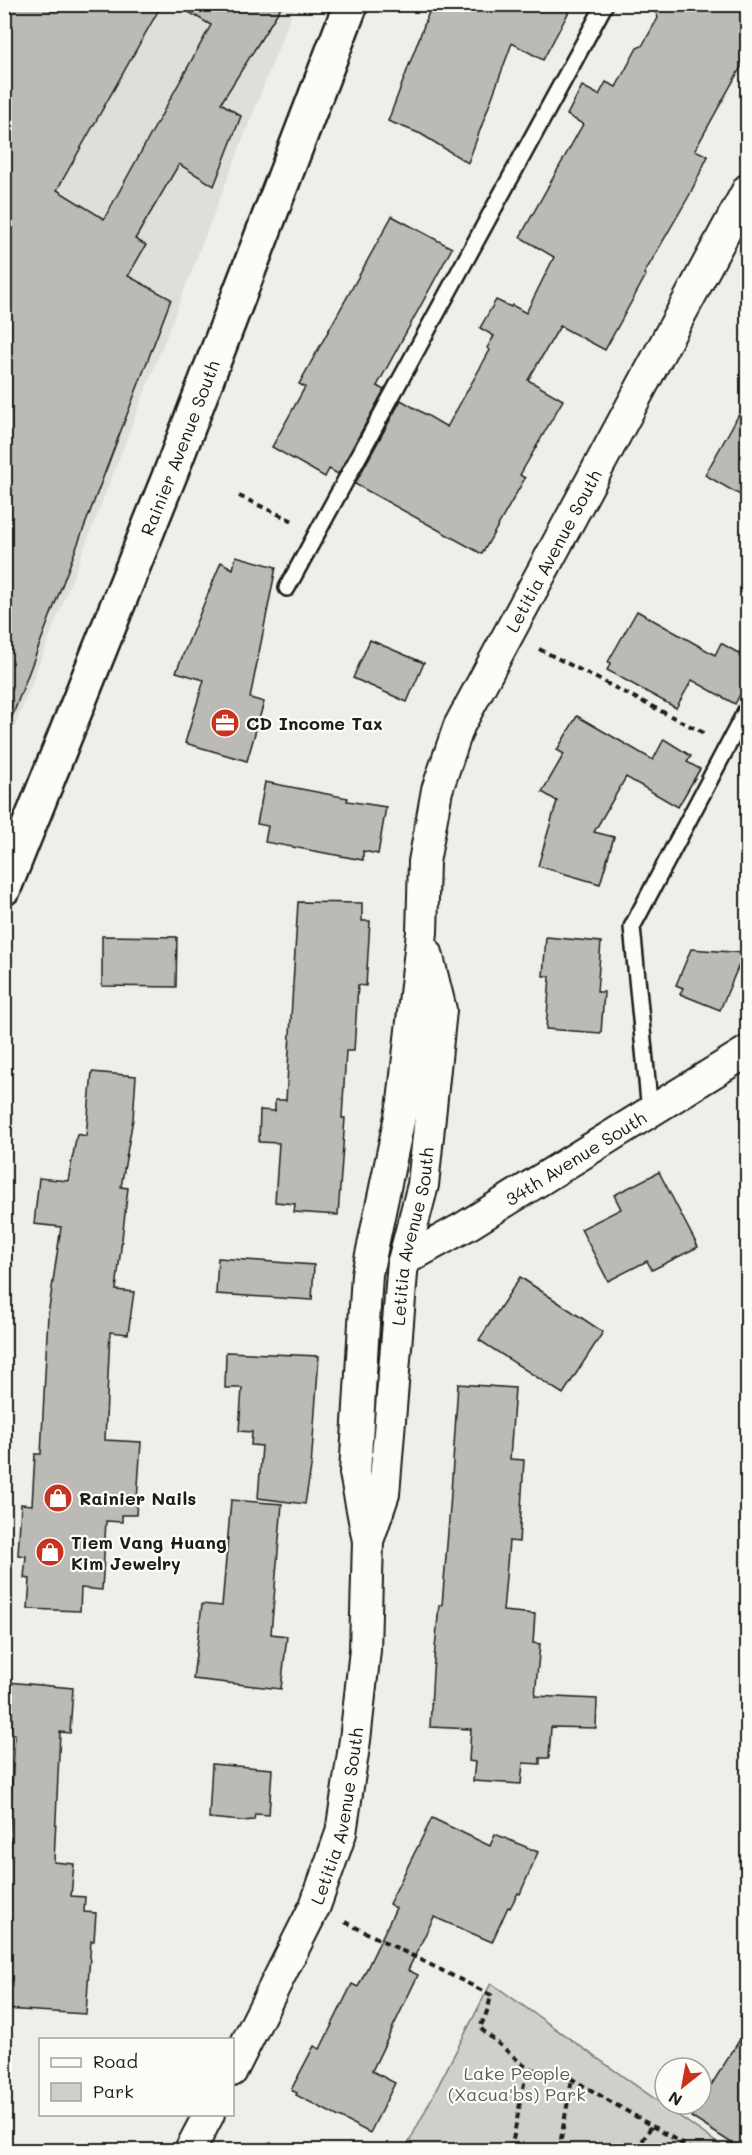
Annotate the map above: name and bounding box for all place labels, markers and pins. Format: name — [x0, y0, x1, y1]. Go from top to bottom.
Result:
office icon: CD Income Tax — [209, 707, 241, 739]
place label: CD Income Tax — [246, 711, 383, 735]
shop icon: Rainier Nails — [42, 1482, 74, 1514]
place label: Rainier Nails — [79, 1486, 196, 1510]
place label: Tiem Vang Huang Kim Jewelry — [71, 1530, 227, 1575]
shop icon: Tiem Vang Huang Kim Jewelry — [34, 1536, 66, 1568]

